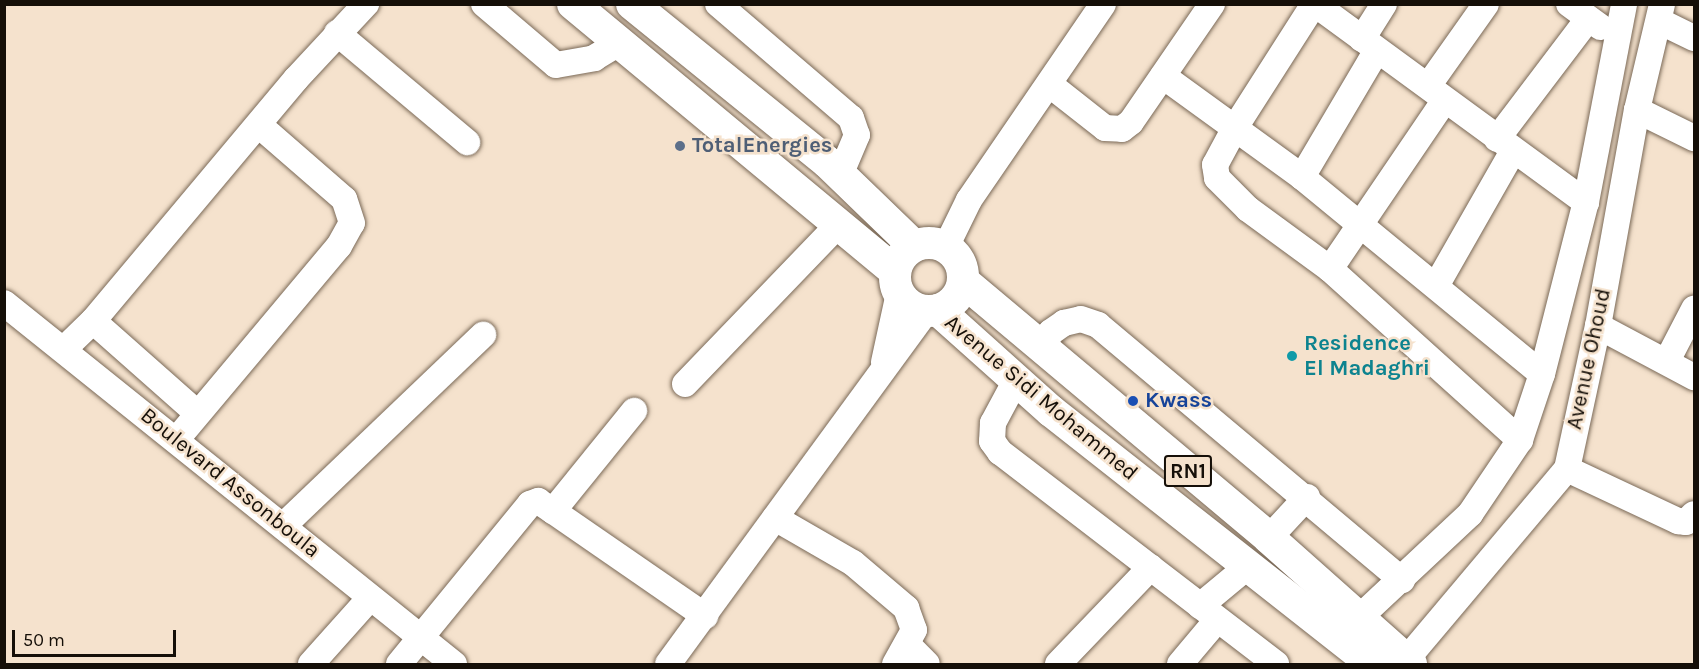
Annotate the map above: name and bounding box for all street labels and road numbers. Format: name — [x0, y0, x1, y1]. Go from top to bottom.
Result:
street label: Avenue Ohoud — [1561, 286, 1617, 432]
street label: Avenue Sidi Mohammed — [939, 310, 1143, 486]
street label: Boulevard Assonboula — [135, 402, 325, 564]
road number: RN1 — [1162, 453, 1214, 489]

